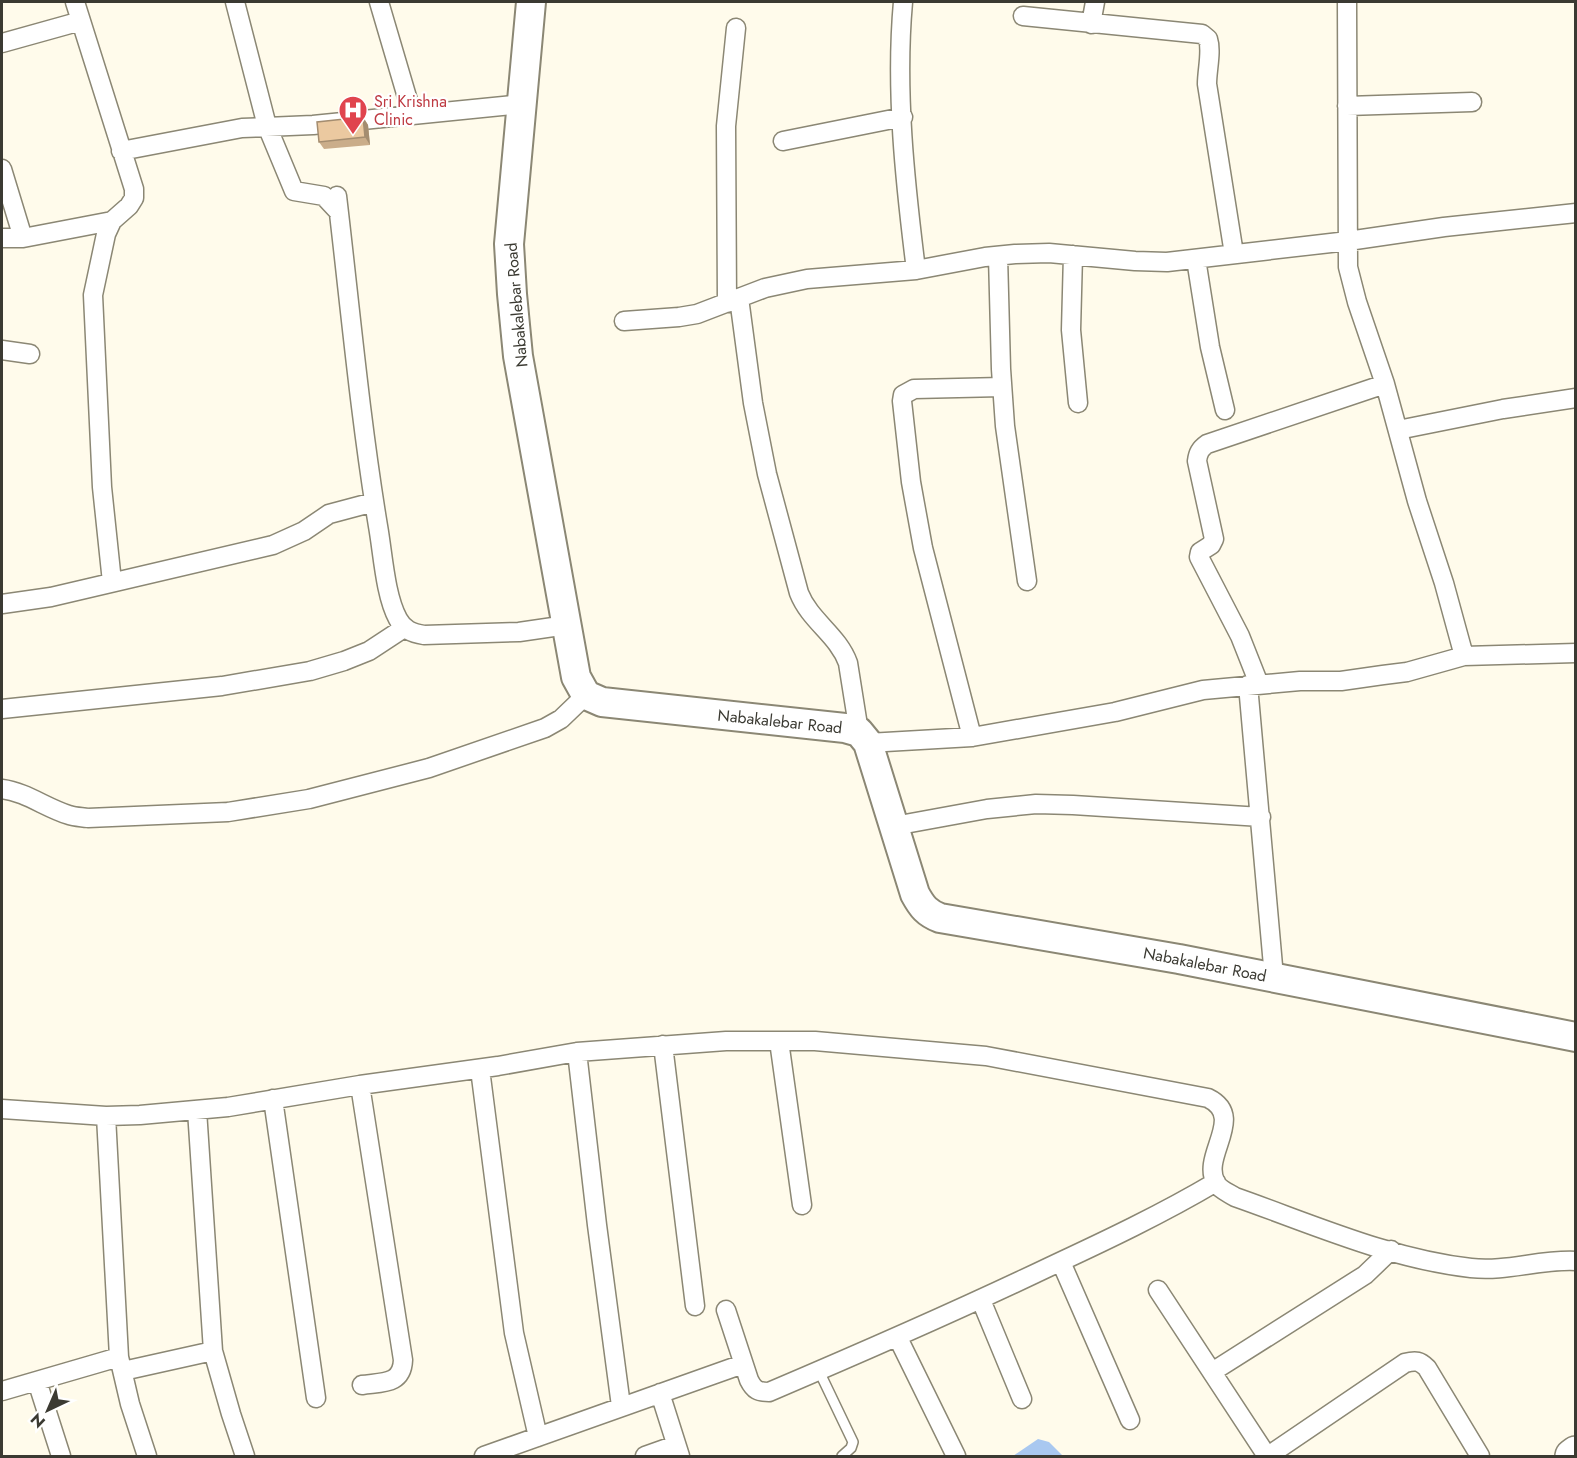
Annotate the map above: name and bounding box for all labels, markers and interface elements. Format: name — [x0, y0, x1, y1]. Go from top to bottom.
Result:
place label: Sri Krishna Clinic — [374, 90, 447, 131]
hospital icon: Sri Krishna Clinic — [337, 94, 369, 136]
street label: Nabakalebar Road — [500, 242, 533, 368]
street label: Nabakalebar Road — [716, 704, 843, 739]
street label: Nabakalebar Road — [1141, 941, 1269, 988]
north arrow — [18, 1380, 78, 1440]
text: N — [25, 1408, 50, 1433]

